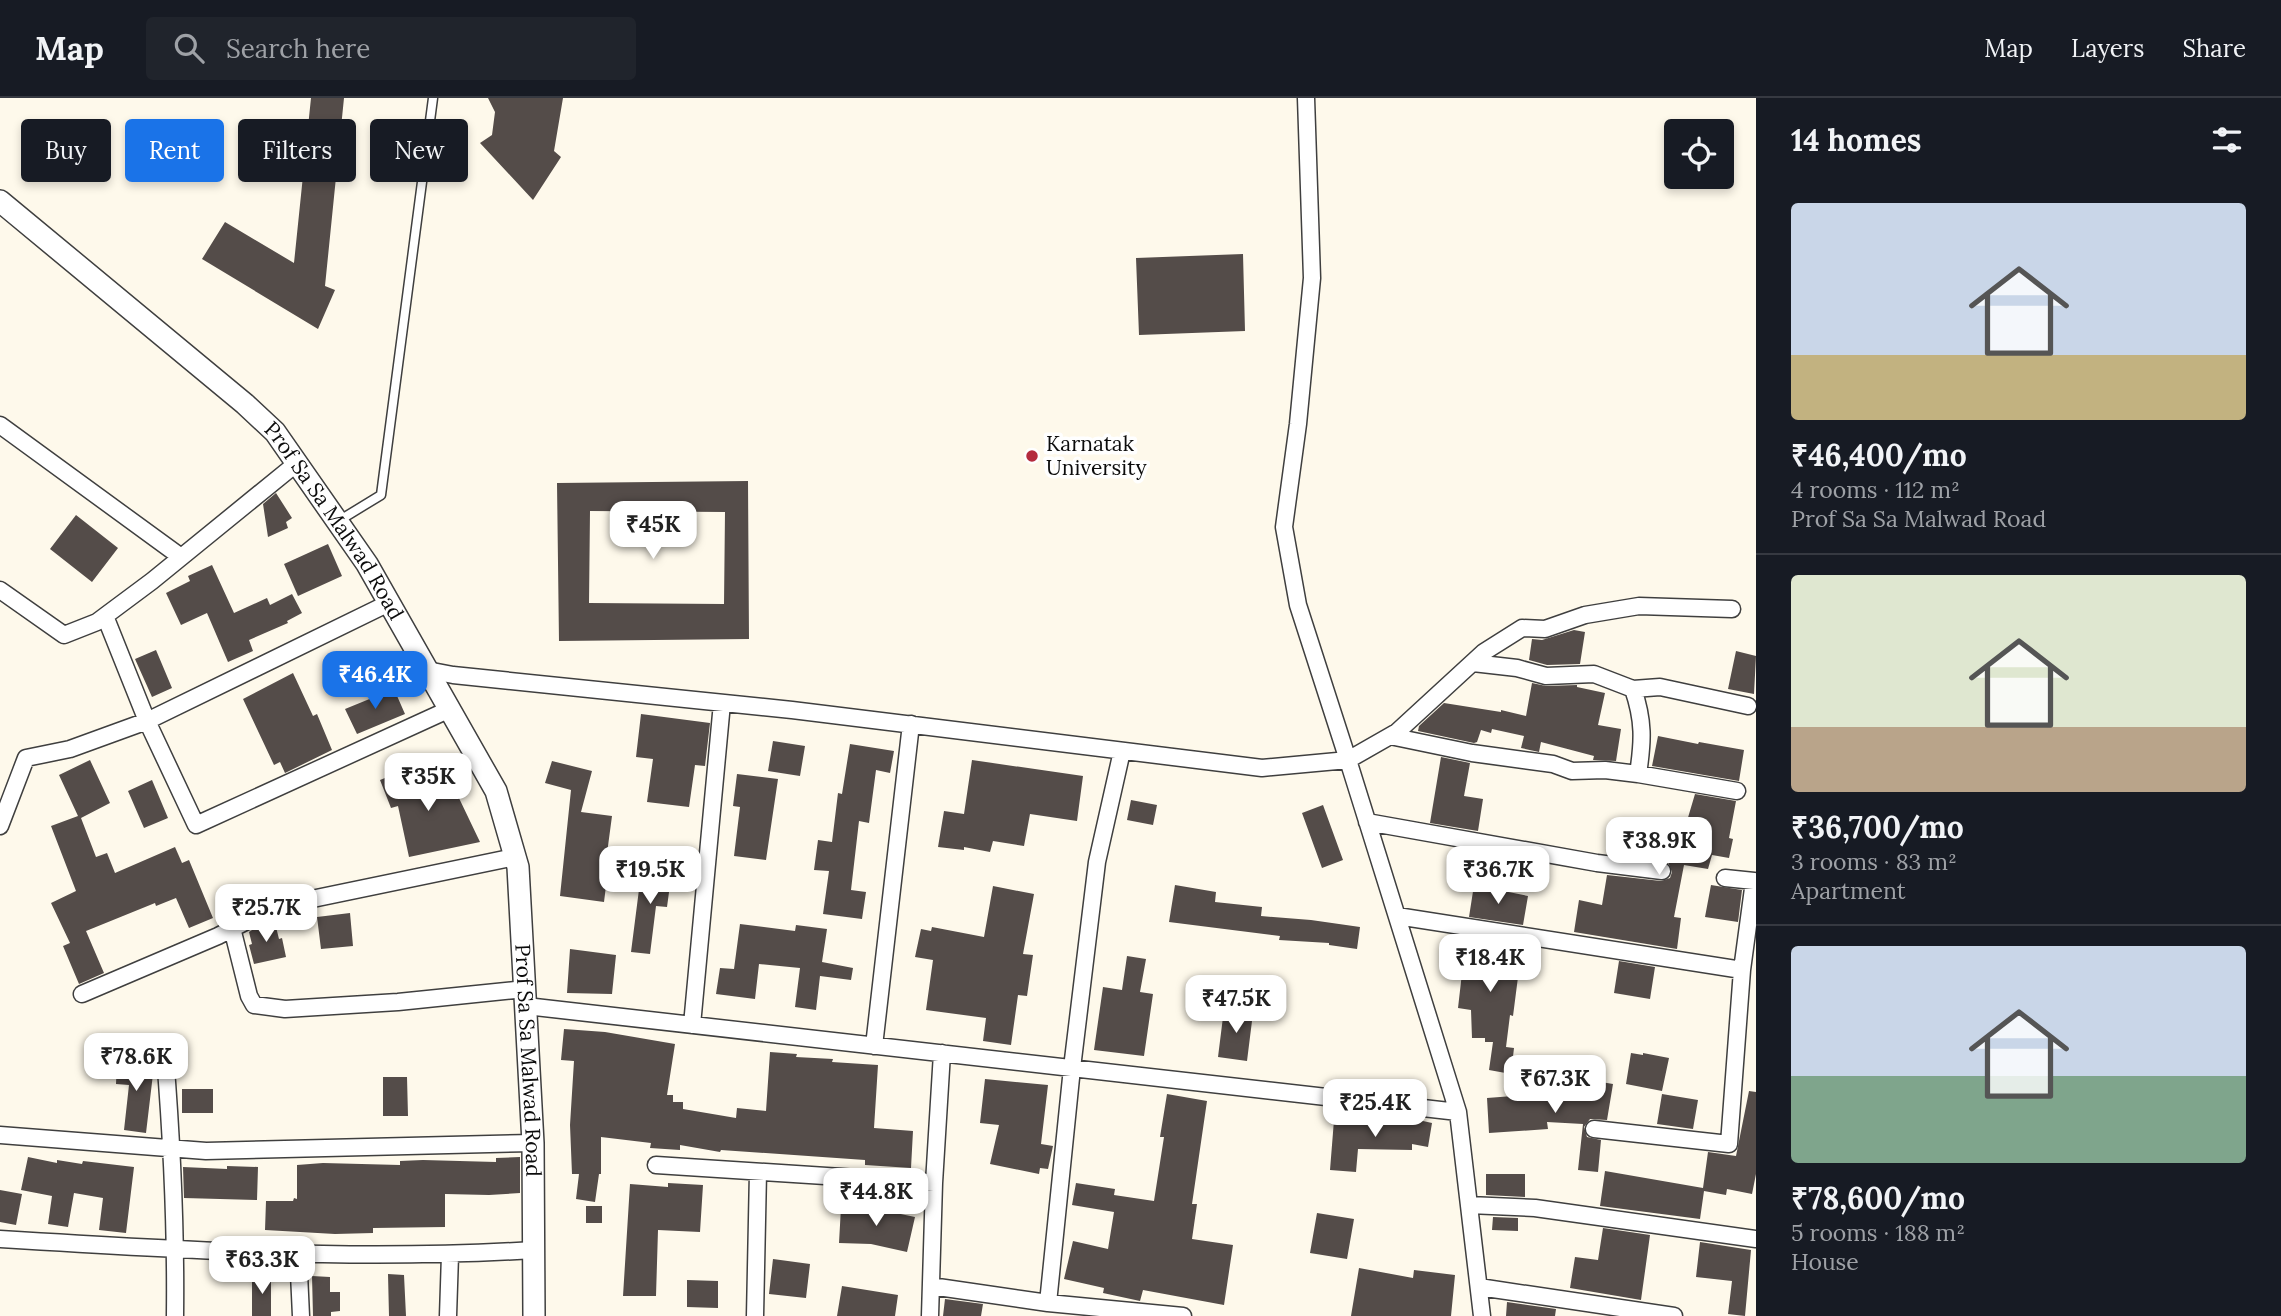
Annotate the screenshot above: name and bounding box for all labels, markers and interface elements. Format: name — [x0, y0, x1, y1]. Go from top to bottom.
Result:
search box — [146, 17, 636, 80]
text: Map — [35, 27, 104, 69]
icon: search — [170, 29, 208, 67]
text: Search here — [226, 32, 370, 65]
text: Map — [1984, 33, 2033, 64]
text: Layers — [2071, 33, 2144, 64]
text: Share — [2182, 33, 2246, 64]
chip: Buy — [21, 119, 111, 182]
chip: Rent — [125, 119, 224, 182]
chip: Filters — [238, 119, 356, 182]
chip: New — [370, 119, 468, 182]
map controls — [1664, 119, 1734, 189]
button: locate — [1664, 119, 1734, 189]
text: 14 homes — [1791, 121, 1921, 159]
icon: filters — [2208, 121, 2246, 159]
icon: home — [1956, 248, 2082, 374]
street label: Prof Sa Sa Malwad Road — [259, 415, 410, 625]
place label: Karnatak University — [1046, 430, 1147, 481]
text: ₹46,400/mo — [1791, 436, 1967, 474]
marker: Karnatak University — [1024, 448, 1040, 464]
text: 4 rooms · 112 m² — [1791, 475, 1960, 504]
pin: ₹45K — [612, 502, 694, 561]
text: Prof Sa Sa Malwad Road — [1791, 504, 2046, 533]
text: ₹45K — [626, 509, 680, 538]
icon: home — [1956, 620, 2082, 746]
pin: ₹46.4K — [318, 652, 432, 711]
text: ₹46.4K — [338, 659, 412, 688]
pin: ₹35K — [387, 754, 469, 813]
text: ₹35K — [401, 761, 455, 790]
text: ₹36,700/mo — [1791, 808, 1964, 846]
pin: ₹38.9K — [1602, 818, 1716, 877]
text: ₹38.9K — [1622, 825, 1696, 854]
pin: ₹19.5K — [593, 846, 707, 906]
pin: ₹36.7K — [1441, 846, 1555, 906]
text: 3 rooms · 83 m² — [1791, 847, 1957, 876]
text: ₹19.5K — [615, 854, 685, 883]
text: ₹36.7K — [1462, 854, 1534, 883]
text: Apartment — [1791, 876, 1906, 905]
pin: ₹25.7K — [209, 884, 323, 944]
text: ₹25.7K — [231, 892, 301, 921]
pin: ₹18.4K — [1433, 934, 1547, 994]
text: ₹18.4K — [1455, 942, 1525, 971]
street label: Prof Sa Sa Malwad Road — [509, 943, 547, 1177]
pin: ₹47.5K — [1179, 976, 1293, 1035]
text: ₹47.5K — [1201, 983, 1271, 1012]
icon: home — [1956, 991, 2082, 1117]
pin: ₹78.6K — [79, 1034, 193, 1093]
text: ₹78.6K — [100, 1041, 172, 1070]
pin: ₹67.3K — [1498, 1056, 1612, 1115]
text: ₹67.3K — [1520, 1063, 1590, 1092]
pin: ₹25.4K — [1318, 1080, 1432, 1139]
text: ₹25.4K — [1339, 1087, 1411, 1116]
pin: ₹44.8K — [819, 1168, 933, 1228]
text: ₹44.8K — [839, 1176, 913, 1205]
text: ₹78,600/mo — [1791, 1179, 1965, 1217]
text: 5 rooms · 188 m² — [1791, 1218, 1965, 1247]
pin: ₹63.3K — [205, 1236, 319, 1296]
text: ₹63.3K — [225, 1244, 299, 1273]
text: House — [1791, 1247, 1859, 1276]

